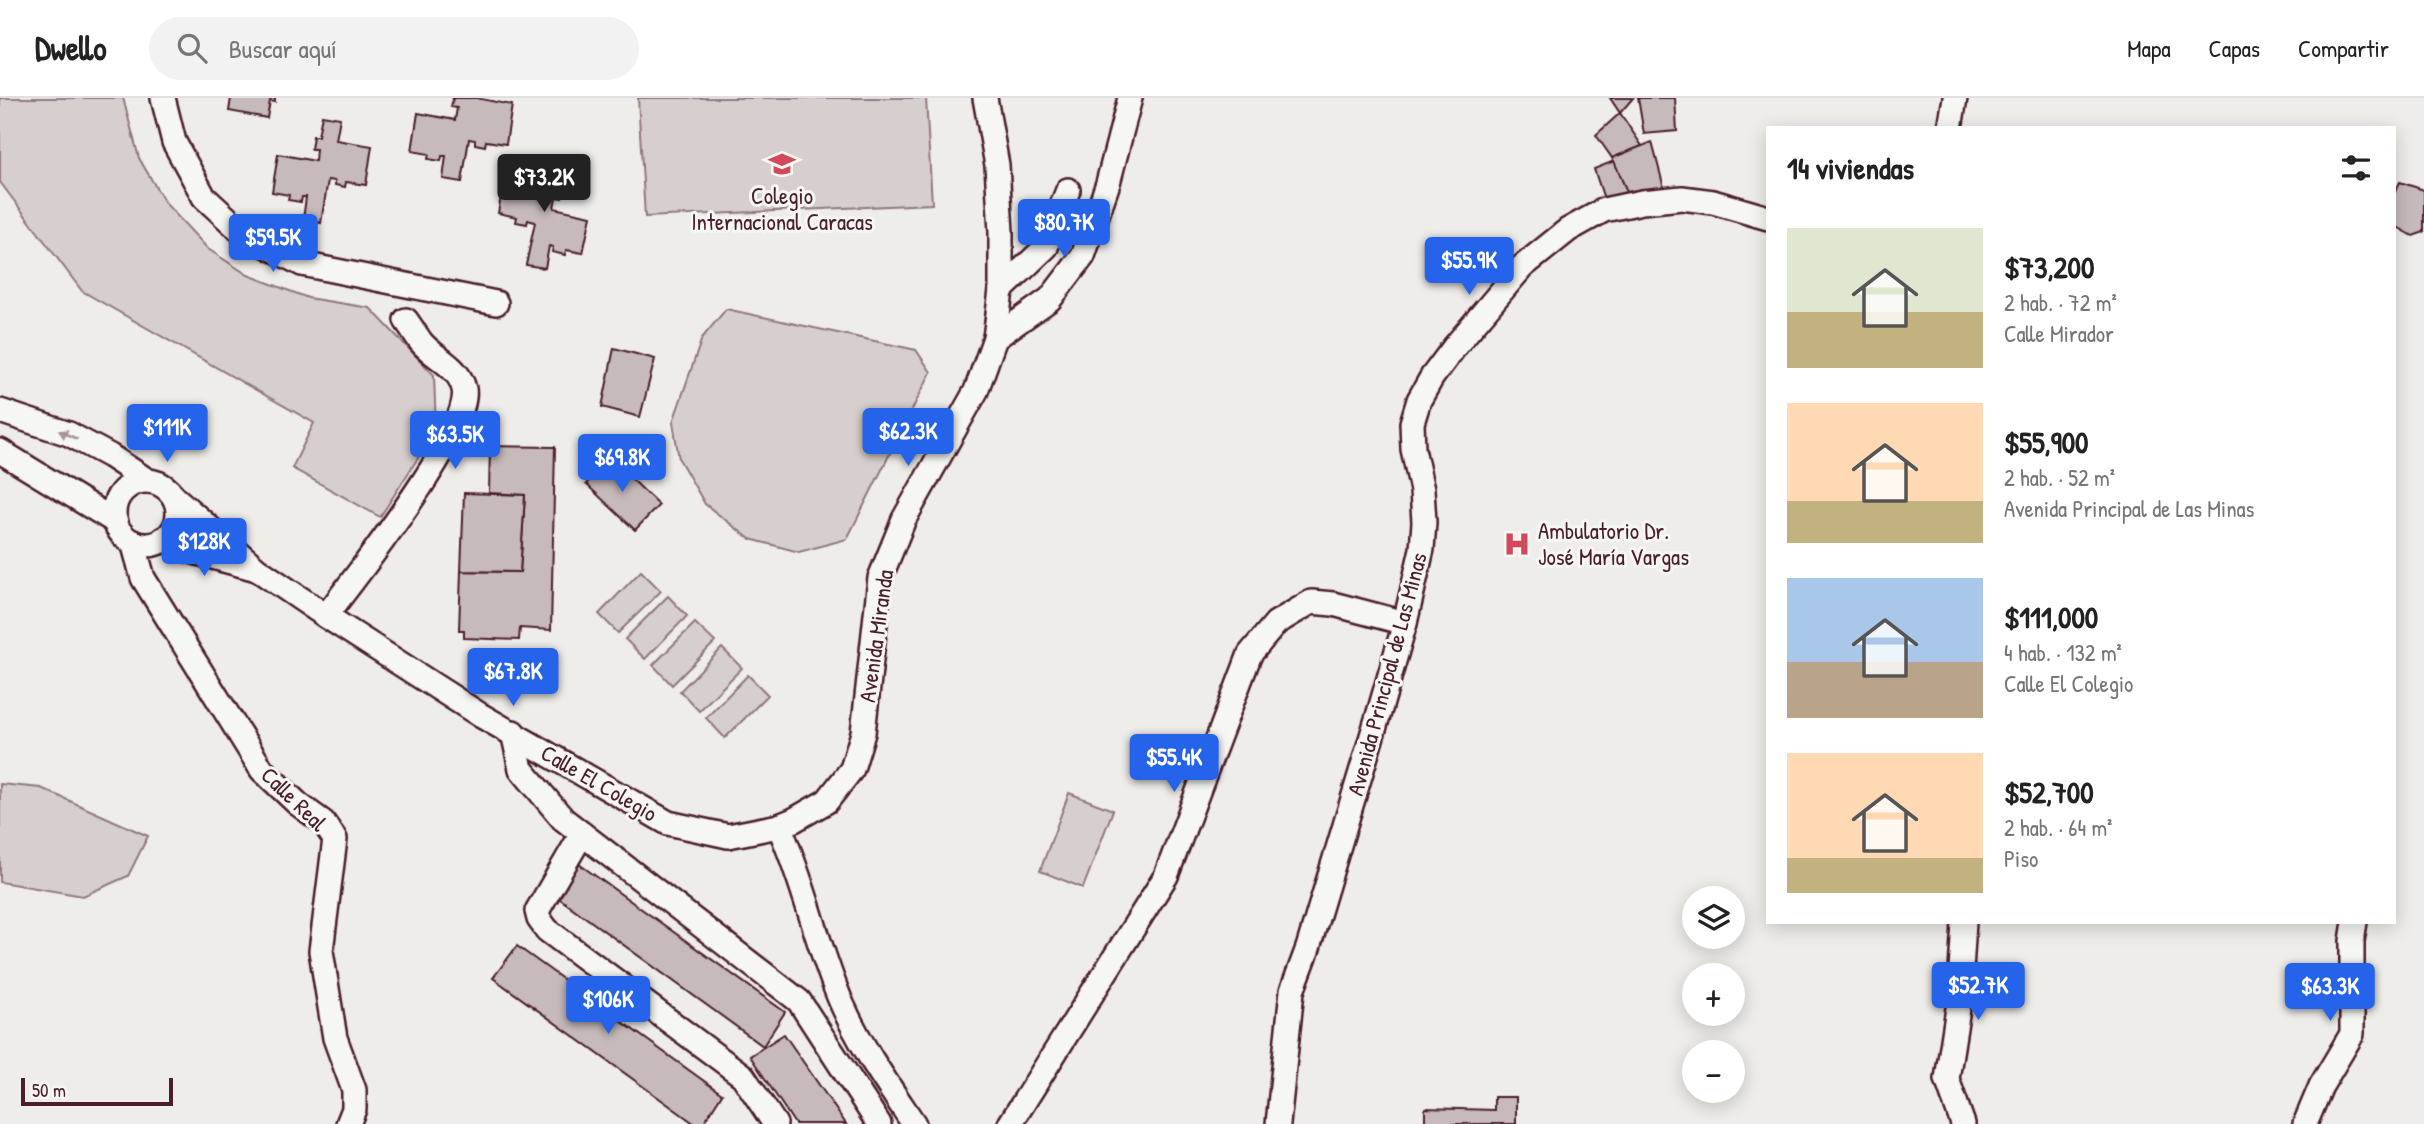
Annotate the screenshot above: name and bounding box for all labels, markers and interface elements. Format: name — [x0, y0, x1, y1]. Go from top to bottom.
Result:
search box — [149, 17, 639, 80]
text: Dwello — [35, 26, 107, 70]
icon: search — [173, 29, 211, 67]
text: Buscar aquí — [229, 31, 337, 66]
text: Mapa — [2127, 32, 2171, 64]
text: Capas — [2209, 32, 2260, 64]
text: Compartir — [2298, 32, 2389, 64]
text: 14 viviendas — [1787, 148, 1914, 188]
school or university icon: Colegio Internacional Caracas — [767, 149, 797, 179]
icon: filters — [2337, 149, 2375, 187]
pin: $73.2K — [487, 155, 601, 214]
text: $73.2K — [513, 161, 575, 192]
place label: Colegio Internacional Caracas — [691, 180, 873, 237]
pin: $80.7K — [1007, 200, 1121, 259]
text: $80.7K — [1034, 206, 1094, 237]
pin: $59.5K — [216, 214, 330, 274]
text: $59.5K — [245, 221, 301, 252]
pin: $55.9K — [1412, 238, 1526, 297]
text: $55.9K — [1441, 244, 1497, 275]
text: $73,200 — [2004, 247, 2094, 287]
icon: home — [1843, 256, 1927, 340]
text: 2 hab. · 72 m² — [2004, 287, 2117, 318]
text: Calle Mirador — [2004, 318, 2114, 349]
pin: $111K — [118, 404, 216, 464]
pin: $62.3K — [851, 408, 965, 468]
text: $111K — [143, 411, 191, 442]
pin: $63.5K — [398, 412, 512, 471]
text: $62.3K — [879, 415, 937, 446]
text: $63.5K — [426, 418, 484, 449]
text: $55,900 — [2004, 422, 2089, 462]
one-way arrow — [58, 429, 78, 441]
icon: home — [1843, 431, 1927, 515]
pin: $69.8K — [565, 434, 679, 494]
text: $69.8K — [594, 441, 650, 472]
text: 2 hab. · 52 m² — [2004, 462, 2115, 493]
text: Avenida Principal de Las Minas — [2004, 493, 2254, 524]
place label: Ambulatorio Dr. José María Vargas — [1538, 515, 1689, 572]
pin: $128K — [155, 518, 253, 578]
text: $128K — [178, 525, 230, 556]
hospital icon: Ambulatorio Dr. José María Vargas — [1502, 529, 1532, 559]
street label: Avenida Principal de Las Minas — [1339, 549, 1434, 799]
street label: Avenida Miranda — [851, 568, 900, 704]
text: $111,000 — [2004, 597, 2098, 637]
icon: home — [1843, 606, 1927, 690]
text: 4 hab. · 132 m² — [2004, 637, 2122, 668]
pin: $67.8K — [456, 648, 570, 708]
text: $67.8K — [483, 655, 543, 686]
text: Calle El Colegio — [2004, 668, 2133, 699]
pin: $55.4K — [1117, 734, 1231, 794]
street label: Calle El Colegio — [535, 737, 663, 828]
text: $55.4K — [1146, 741, 1202, 772]
street label: Calle Real — [255, 759, 335, 838]
text: $52,700 — [2004, 772, 2094, 812]
icon: home — [1843, 781, 1927, 865]
text: 2 hab. · 64 m² — [2004, 812, 2112, 843]
text: Piso — [2004, 843, 2038, 874]
map controls — [1682, 886, 1745, 1103]
button: layers — [1682, 886, 1745, 949]
pin: $52.7K — [1921, 962, 2035, 1022]
button: + — [1682, 963, 1745, 1026]
pin: $63.3K — [2273, 964, 2387, 1023]
text: $52.7K — [1948, 969, 2008, 1000]
text: $63.3K — [2301, 970, 2359, 1001]
pin: $106K — [559, 976, 657, 1036]
text: $106K — [582, 983, 634, 1014]
button: − — [1682, 1040, 1745, 1103]
scale bar — [21, 1075, 173, 1107]
text: 50 m — [32, 1077, 66, 1103]

